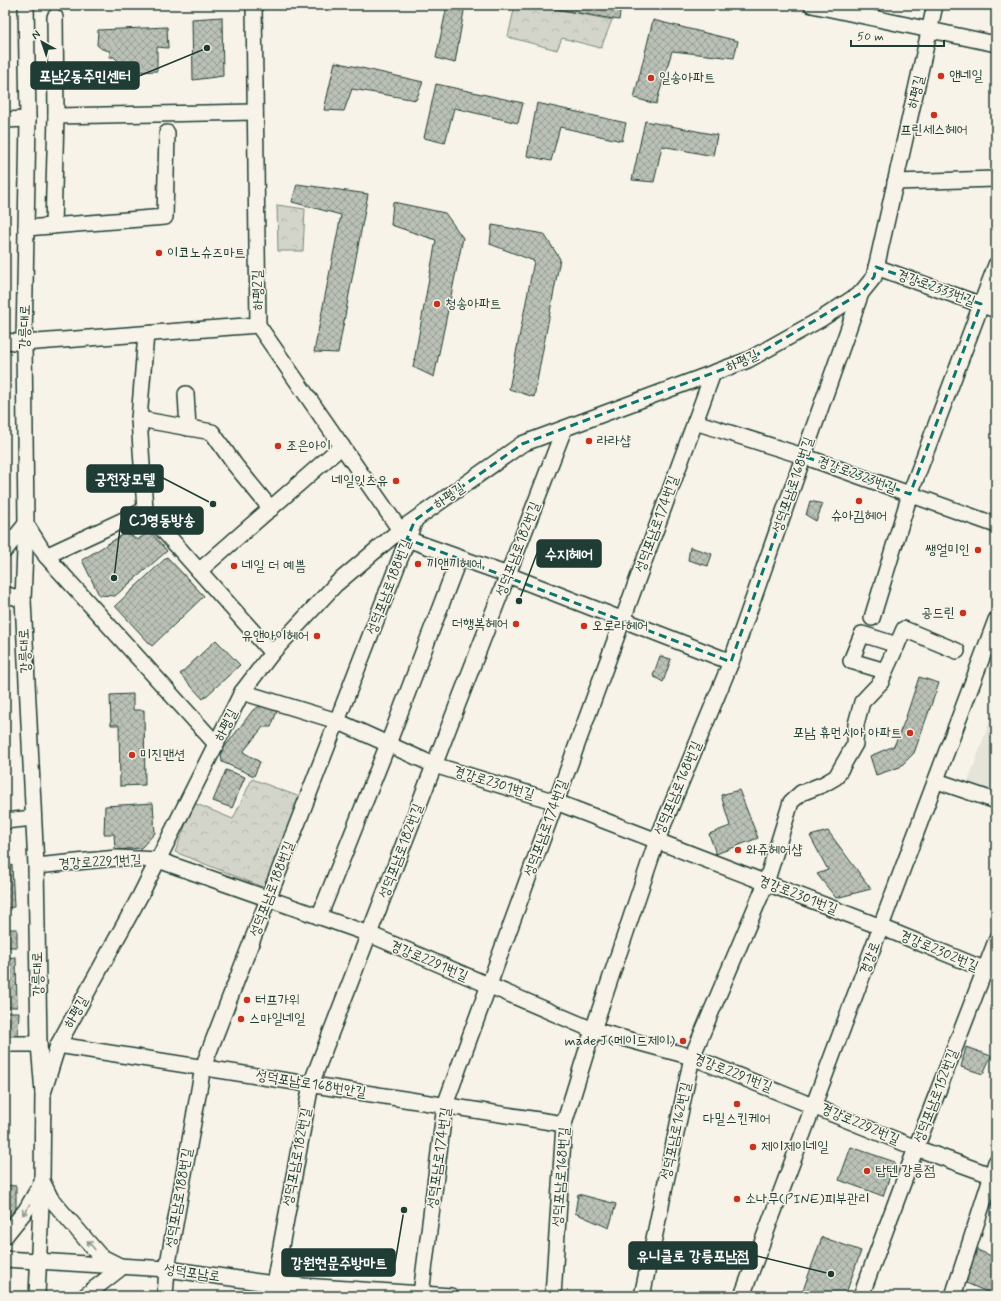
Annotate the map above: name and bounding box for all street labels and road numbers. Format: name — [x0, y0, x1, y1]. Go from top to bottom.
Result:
street label: 하평길 — [903, 73, 929, 110]
street label: 경강로2333번길 — [894, 265, 978, 311]
street label: 하평2길 — [249, 269, 267, 310]
street label: 강릉대로 — [16, 304, 34, 350]
street label: 하평길 — [723, 346, 762, 376]
street label: 성덕포남로168번길 — [768, 434, 818, 535]
street label: 경강로2323번길 — [815, 452, 900, 498]
street label: 성덕포남로174번길 — [631, 472, 683, 575]
street label: 하평길 — [430, 479, 469, 513]
street label: 성덕포남로182번길 — [492, 498, 545, 599]
street label: 성덕포남로188번길 — [363, 536, 416, 637]
street label: 강릉대로 — [15, 628, 35, 674]
street label: 하평길 — [211, 705, 242, 744]
street label: 성덕포남로168번길 — [650, 738, 706, 838]
street label: 경강로2301번길 — [451, 762, 537, 804]
street label: 성덕포남로174번길 — [520, 776, 572, 879]
street label: 성덕포남로182번길 — [375, 800, 428, 901]
street label: 성덕포남로188번길 — [246, 838, 299, 939]
street label: 경강로2291번길 — [58, 851, 143, 873]
street label: 경강로2301번길 — [756, 872, 841, 919]
street label: 경강로2302번길 — [897, 926, 982, 976]
street label: 경강로2291번길 — [387, 936, 471, 986]
street label: 경강로 — [856, 939, 884, 977]
street label: 강릉대로 — [29, 951, 47, 997]
street label: 하평길 — [60, 992, 92, 1031]
street label: 성덕포남로152번길 — [910, 1046, 962, 1146]
street label: 경강로2291번길 — [691, 1050, 776, 1097]
street label: 성덕포남로168번안길 — [255, 1066, 368, 1102]
street label: 성덕포남로162번길 — [657, 1080, 695, 1181]
street label: 경강로2292번길 — [818, 1099, 903, 1149]
street label: 성덕포남로182번길 — [279, 1106, 316, 1208]
street label: 성덕포남로174번길 — [423, 1106, 455, 1210]
street label: 성덕포남로168번길 — [549, 1126, 574, 1228]
street label: 성덕포남로188번길 — [161, 1146, 197, 1249]
street label: 성덕포남로 — [163, 1260, 221, 1286]

